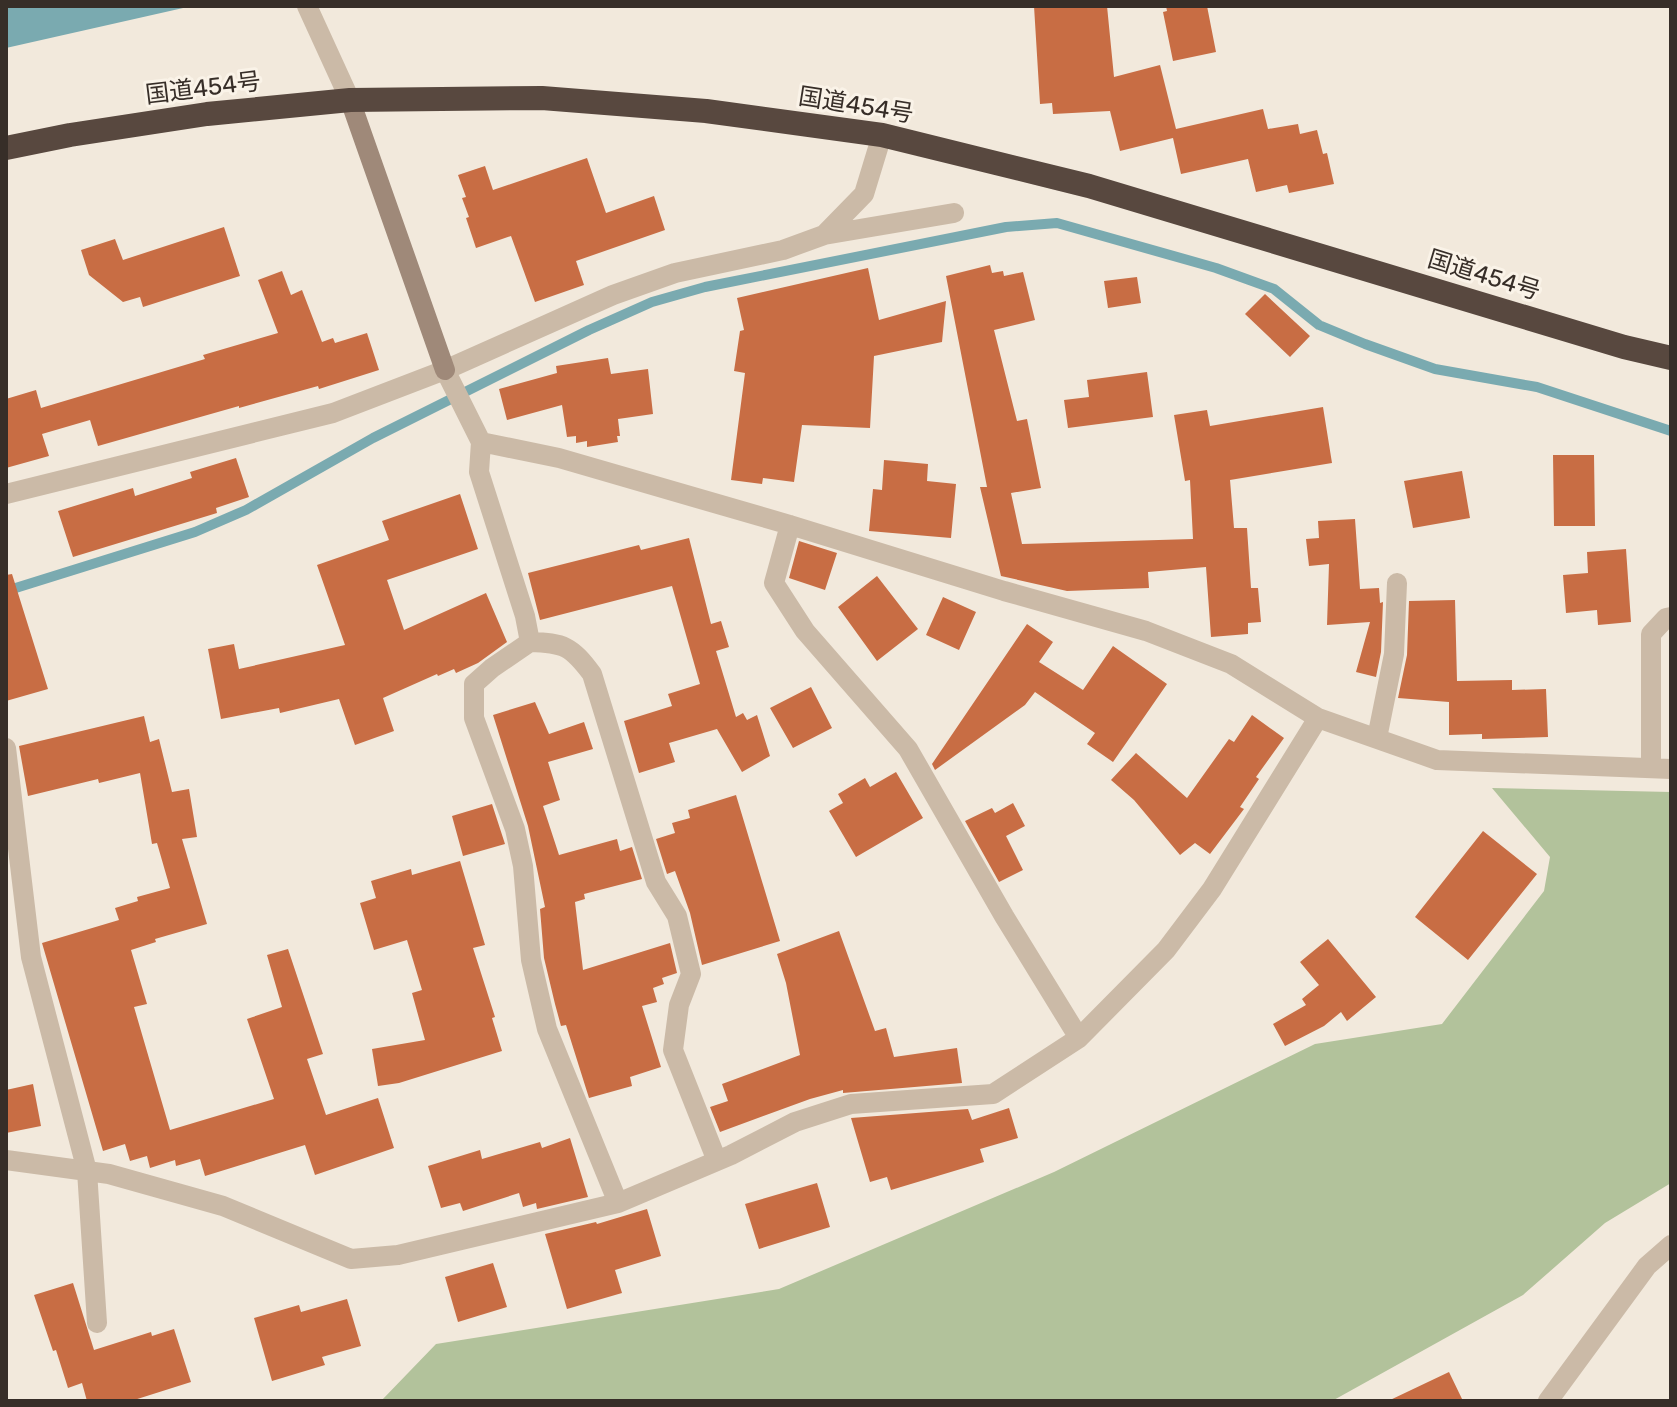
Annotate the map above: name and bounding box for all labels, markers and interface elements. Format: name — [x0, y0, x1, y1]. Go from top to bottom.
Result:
street label: 国道454号 — [144, 67, 262, 109]
street label: 国道454号 — [796, 82, 916, 128]
street label: 国道454号 — [1424, 245, 1544, 305]

